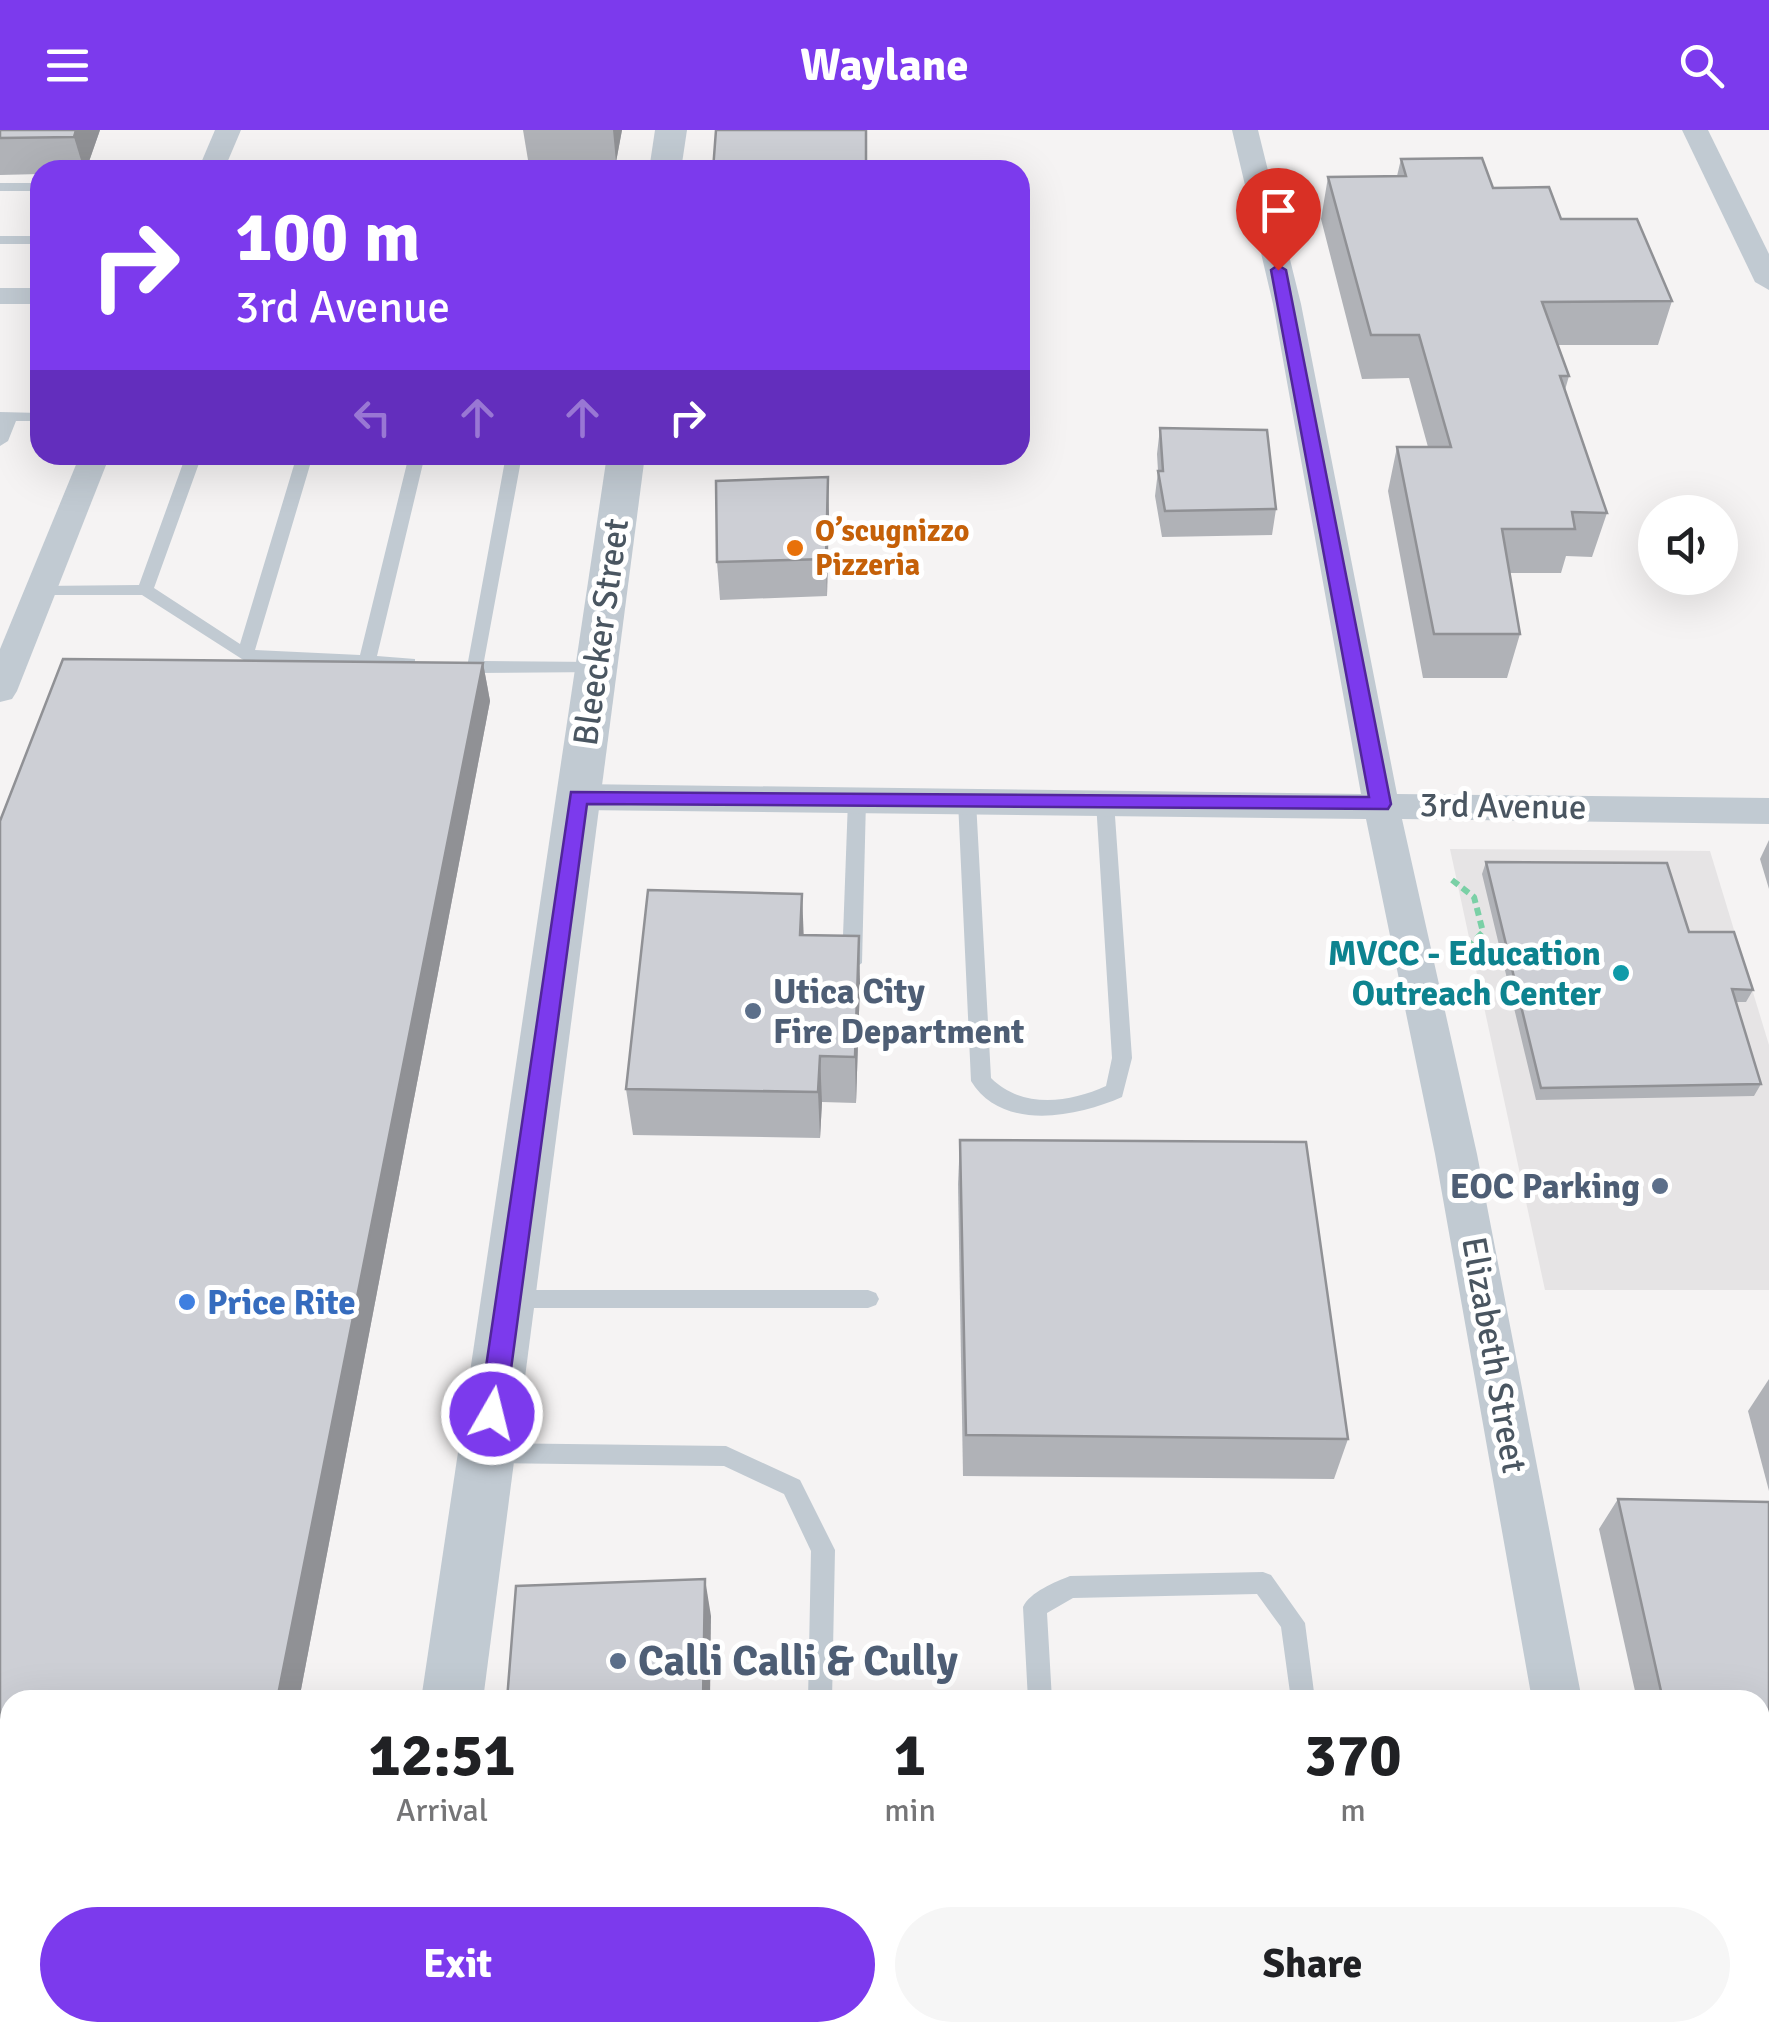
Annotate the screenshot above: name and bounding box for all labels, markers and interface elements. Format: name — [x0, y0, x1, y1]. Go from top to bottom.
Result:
icon: menu — [40, 38, 95, 93]
text: Waylane — [800, 38, 969, 93]
icon: search — [1674, 38, 1729, 93]
pin — [1236, 168, 1321, 271]
icon: arrive — [1251, 183, 1306, 238]
text: 100 m — [235, 194, 420, 280]
icon: right — [70, 200, 200, 330]
text: 3rd Avenue — [235, 280, 450, 335]
icon: left — [345, 390, 400, 445]
icon: ahead — [450, 390, 505, 445]
icon: ahead — [555, 390, 610, 445]
icon: right — [660, 390, 715, 445]
map controls — [1638, 495, 1738, 595]
button: sound — [1638, 495, 1738, 595]
place label: O’scugnizzo Pizzeria — [815, 513, 969, 584]
street label: Bleecker Street — [564, 516, 638, 748]
marker: O’scugnizzo Pizzeria — [784, 537, 806, 559]
street label: 3rd Avenue — [1419, 783, 1587, 829]
place label: MVCC - Education Outreach Center — [1328, 932, 1601, 1015]
marker: MVCC - Education Outreach Center — [1610, 962, 1632, 984]
place label: Utica City Fire Department — [773, 970, 1024, 1053]
marker: Utica City Fire Department — [742, 1000, 764, 1022]
place label: EOC Parking — [1450, 1165, 1640, 1208]
marker: EOC Parking — [1649, 1175, 1671, 1197]
street label: Elizabeth Street — [1452, 1234, 1536, 1476]
place label: Price Rite — [207, 1281, 356, 1324]
marker: Price Rite — [176, 1291, 198, 1313]
position arrow — [440, 1362, 544, 1466]
place label: Calli Calli & Cully — [638, 1636, 958, 1687]
marker: Calli Calli & Cully — [607, 1650, 629, 1672]
text: 12:51 — [368, 1719, 516, 1793]
text: 1 — [894, 1719, 926, 1793]
text: 370 — [1304, 1719, 1402, 1793]
text: Arrival — [396, 1791, 488, 1830]
text: min — [884, 1791, 936, 1830]
text: m — [1340, 1791, 1366, 1830]
button: Exit — [40, 1907, 875, 2022]
button: Share — [895, 1907, 1730, 2022]

